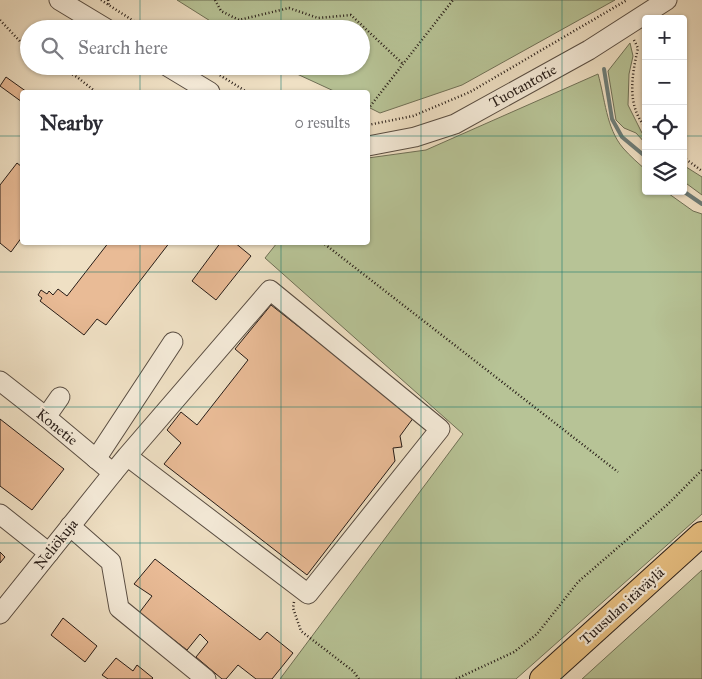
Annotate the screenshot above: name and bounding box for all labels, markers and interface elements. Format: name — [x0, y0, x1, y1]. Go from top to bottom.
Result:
map controls — [642, 15, 687, 195]
button: + — [642, 15, 687, 60]
search box — [20, 20, 370, 75]
icon: search — [38, 34, 66, 62]
text: Search here — [78, 36, 168, 59]
street label: Tuotantotie — [486, 60, 560, 112]
button: − — [642, 60, 687, 105]
button: locate — [642, 105, 687, 150]
text: Nearby — [40, 110, 103, 136]
text: 0 results — [295, 113, 350, 132]
button: layers — [642, 150, 687, 195]
street label: Konetie — [33, 405, 81, 449]
street label: Neliökuja — [30, 515, 82, 573]
street label: Tuusulan itäväylä — [576, 563, 668, 649]

